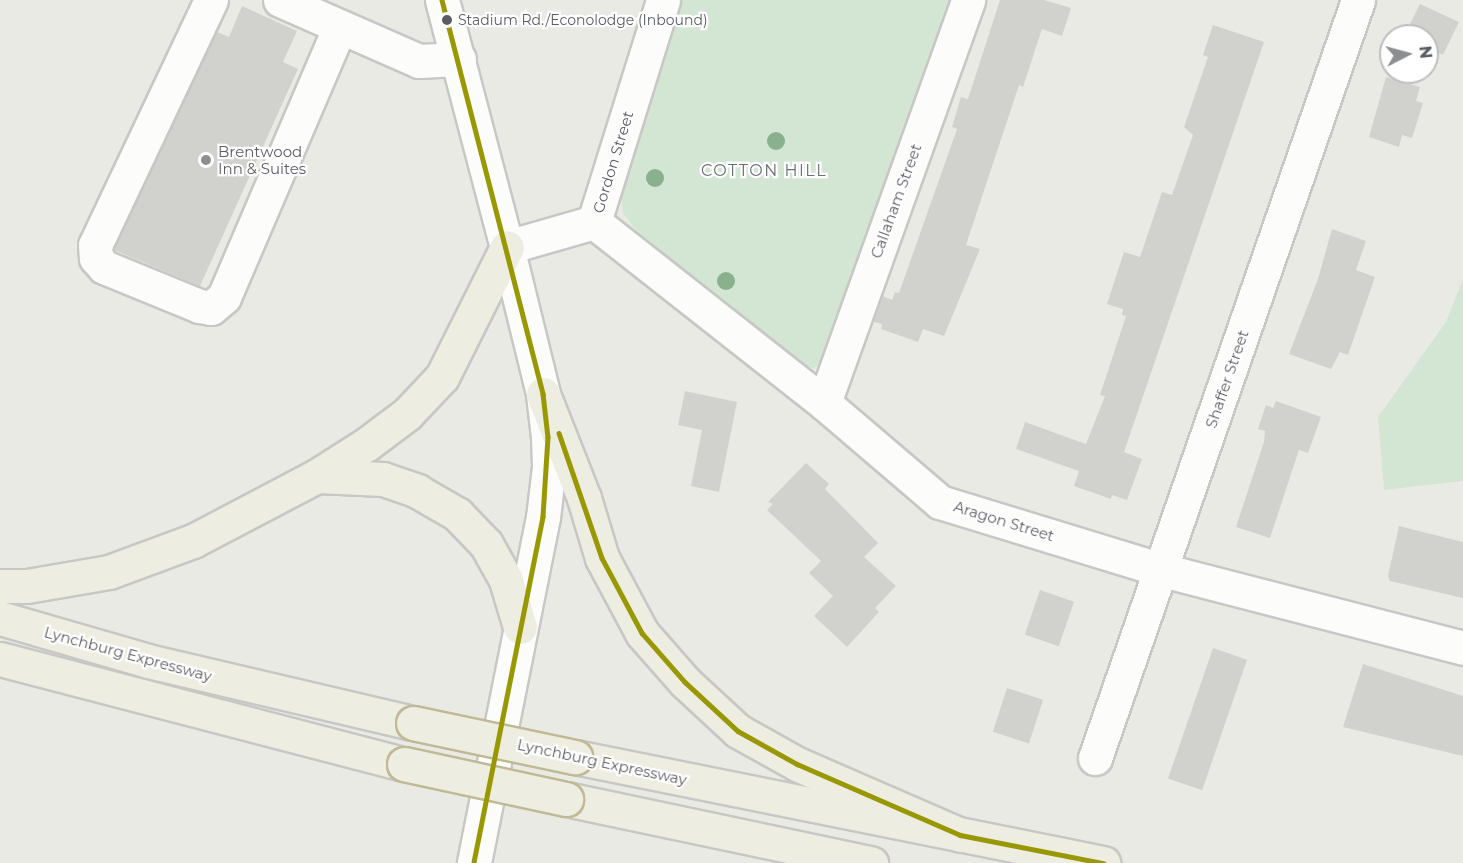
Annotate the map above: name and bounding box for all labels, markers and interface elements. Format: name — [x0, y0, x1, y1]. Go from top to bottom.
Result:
place label: Stadium Rd./Econolodge (Inbound) — [458, 12, 707, 28]
marker: Stadium Rd./Econolodge (Inbound) — [441, 14, 453, 26]
north arrow — [1379, 24, 1439, 84]
text: N — [1415, 45, 1436, 60]
street label: Gordon Street — [589, 109, 637, 215]
street label: Callaham Street — [867, 141, 925, 261]
place label: Brentwood Inn & Suites — [218, 142, 306, 177]
marker: Brentwood Inn & Suites — [199, 153, 213, 167]
district label: COTTON HILL — [701, 161, 827, 181]
street label: Shaffer Street — [1202, 328, 1252, 430]
street label: Aragon Street — [952, 497, 1056, 545]
street label: Lynchburg Expressway — [42, 623, 214, 685]
street label: Lynchburg Expressway — [516, 735, 688, 789]

